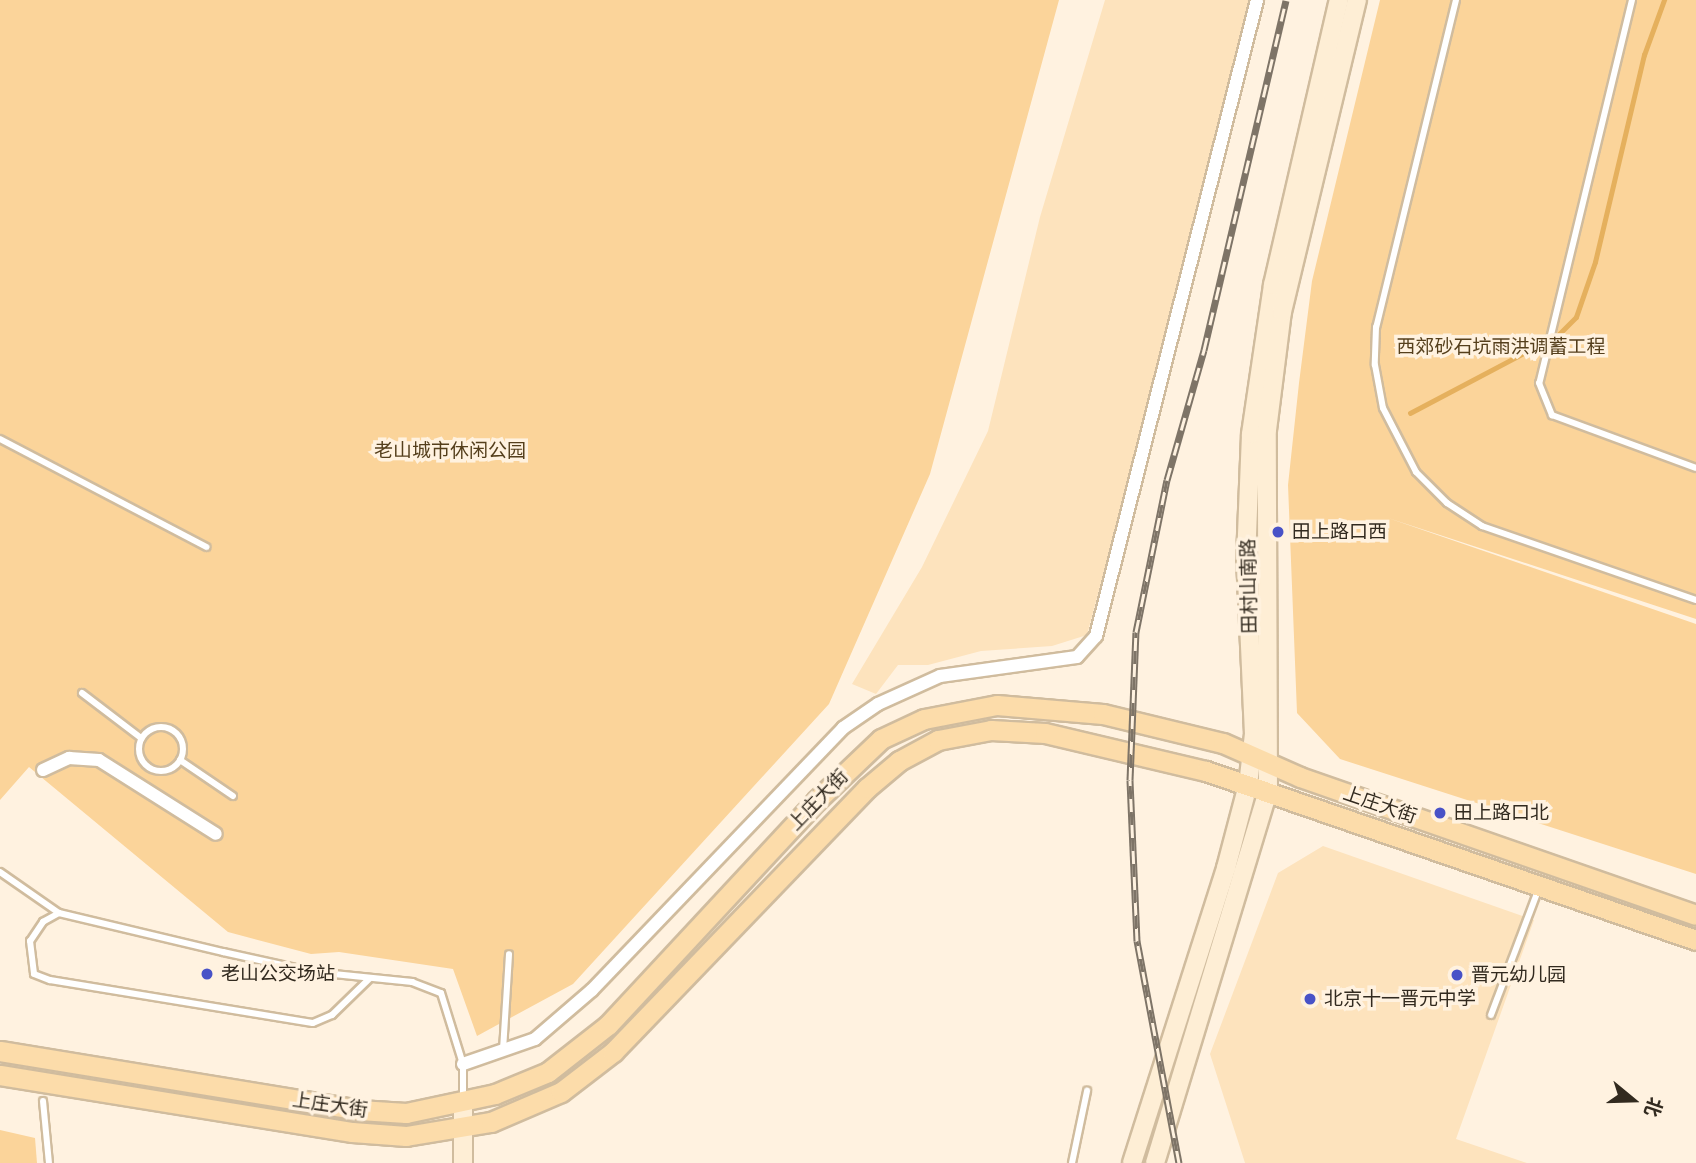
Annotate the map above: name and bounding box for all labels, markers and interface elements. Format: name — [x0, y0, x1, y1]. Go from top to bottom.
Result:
park label: 西郊砂石坑雨洪调蓄工程 — [1397, 336, 1605, 358]
park label: 老山城市休闲公园 — [374, 440, 526, 462]
place label: 田上路口西 — [1292, 521, 1387, 543]
marker: 田上路口西 — [1270, 524, 1286, 540]
street label: 田村山南路 — [1237, 538, 1261, 634]
street label: 上庄大街 — [783, 765, 853, 835]
street label: 上庄大街 — [1340, 782, 1420, 828]
place label: 田上路口北 — [1454, 802, 1549, 824]
marker: 田上路口北 — [1432, 805, 1448, 821]
place label: 老山公交场站 — [221, 963, 335, 985]
place label: 晋元幼儿园 — [1471, 964, 1566, 986]
marker: 老山公交场站 — [199, 966, 215, 982]
marker: 晋元幼儿园 — [1449, 967, 1465, 983]
place label: 北京十一晋元中学 — [1324, 988, 1476, 1010]
marker: 北京十一晋元中学 — [1302, 991, 1318, 1007]
north arrow — [1598, 1065, 1668, 1135]
street label: 上庄大街 — [291, 1088, 369, 1122]
text: 北 — [1638, 1094, 1668, 1120]

